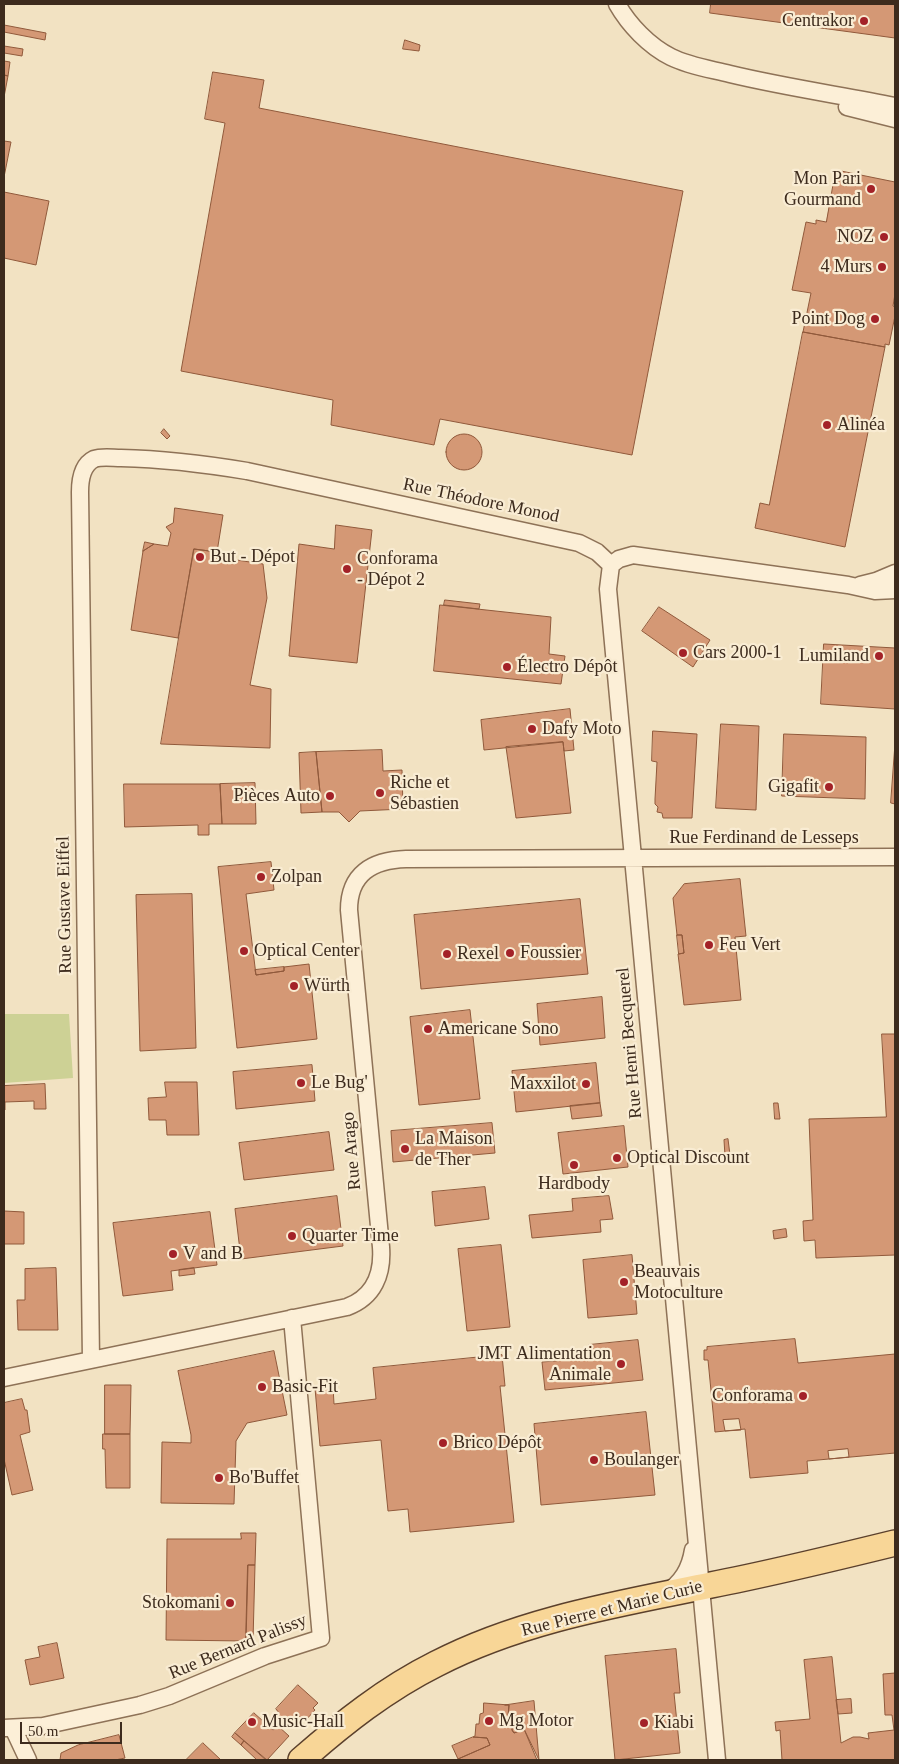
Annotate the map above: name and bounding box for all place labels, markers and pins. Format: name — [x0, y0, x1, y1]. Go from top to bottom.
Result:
place label: Centrakor — [782, 10, 854, 32]
marker: Centrakor — [858, 15, 870, 27]
place label: Mon Pari Gourmand — [784, 168, 861, 210]
marker: Mon Pari Gourmand — [865, 183, 877, 195]
place label: NOZ — [837, 226, 874, 248]
marker: NOZ — [878, 231, 890, 243]
place label: 4 Murs — [820, 256, 872, 278]
marker: 4 Murs — [876, 261, 888, 273]
place label: Point Dog — [791, 308, 865, 330]
marker: Point Dog — [869, 313, 881, 325]
place label: Alinéa — [837, 414, 885, 436]
marker: Alinéa — [821, 419, 833, 431]
place label: But - Dépot — [210, 546, 295, 568]
place label: Conforama - Dépot 2 — [357, 548, 438, 590]
marker: But - Dépot — [194, 551, 206, 563]
marker: Conforama - Dépot 2 — [341, 563, 353, 575]
place label: Cars 2000-1 — [693, 642, 781, 664]
place label: Lumiland — [799, 645, 869, 667]
marker: Cars 2000-1 — [677, 647, 689, 659]
marker: Lumiland — [873, 650, 885, 662]
place label: Électro Dépôt — [517, 656, 617, 678]
marker: Électro Dépôt — [501, 661, 513, 673]
place label: Dafy Moto — [542, 718, 621, 740]
marker: Dafy Moto — [526, 723, 538, 735]
place label: Riche et Sébastien — [390, 772, 459, 814]
place label: Gigafit — [768, 776, 819, 798]
marker: Gigafit — [823, 781, 835, 793]
place label: Pièces Auto — [234, 785, 320, 807]
marker: Riche et Sébastien — [374, 787, 386, 799]
marker: Pièces Auto — [324, 790, 336, 802]
place label: Zolpan — [271, 866, 322, 888]
marker: Zolpan — [255, 871, 267, 883]
place label: Feu Vert — [719, 934, 780, 956]
marker: Feu Vert — [703, 939, 715, 951]
place label: Optical Center — [254, 940, 359, 962]
place label: Foussier — [520, 942, 581, 964]
place label: Rexel — [457, 943, 499, 965]
marker: Optical Center — [238, 945, 250, 957]
marker: Foussier — [504, 947, 516, 959]
marker: Rexel — [441, 948, 453, 960]
place label: Würth — [304, 975, 350, 997]
marker: Würth — [288, 980, 300, 992]
place label: Americane Sono — [438, 1018, 558, 1040]
marker: Americane Sono — [422, 1023, 434, 1035]
place label: Le Bug' — [311, 1072, 368, 1094]
place label: Maxxilot — [510, 1073, 576, 1095]
marker: Le Bug' — [295, 1077, 307, 1089]
marker: Maxxilot — [580, 1078, 592, 1090]
place label: La Maison de Ther — [415, 1128, 492, 1170]
marker: La Maison de Ther — [399, 1143, 411, 1155]
place label: Optical Discount — [627, 1147, 749, 1169]
marker: Optical Discount — [611, 1152, 623, 1164]
marker: Hardbody — [568, 1159, 580, 1171]
place label: Hardbody — [538, 1173, 610, 1195]
place label: Quarter Time — [302, 1225, 399, 1247]
marker: Quarter Time — [286, 1230, 298, 1242]
place label: V and B — [183, 1243, 243, 1265]
marker: V and B — [167, 1248, 179, 1260]
place label: Beauvais Motoculture — [634, 1261, 723, 1304]
marker: Beauvais Motoculture — [618, 1276, 630, 1288]
place label: JMT Alimentation Animale — [478, 1343, 611, 1386]
marker: JMT Alimentation Animale — [615, 1358, 627, 1370]
place label: Basic-Fit — [272, 1376, 338, 1398]
marker: Basic-Fit — [256, 1381, 268, 1393]
place label: Conforama — [712, 1385, 793, 1407]
marker: Conforama — [797, 1390, 809, 1402]
place label: Brico Dépôt — [453, 1432, 541, 1454]
marker: Brico Dépôt — [437, 1437, 449, 1449]
place label: Boulanger — [604, 1449, 679, 1471]
marker: Boulanger — [588, 1454, 600, 1466]
place label: Bo'Buffet — [229, 1467, 299, 1489]
marker: Bo'Buffet — [213, 1472, 225, 1484]
place label: Stokomani — [142, 1592, 220, 1614]
marker: Stokomani — [224, 1597, 236, 1609]
place label: Mg Motor — [499, 1710, 574, 1732]
place label: Music-Hall — [262, 1711, 344, 1733]
place label: Kiabi — [654, 1712, 694, 1734]
marker: Mg Motor — [483, 1715, 495, 1727]
marker: Music-Hall — [246, 1716, 258, 1728]
marker: Kiabi — [638, 1717, 650, 1729]

